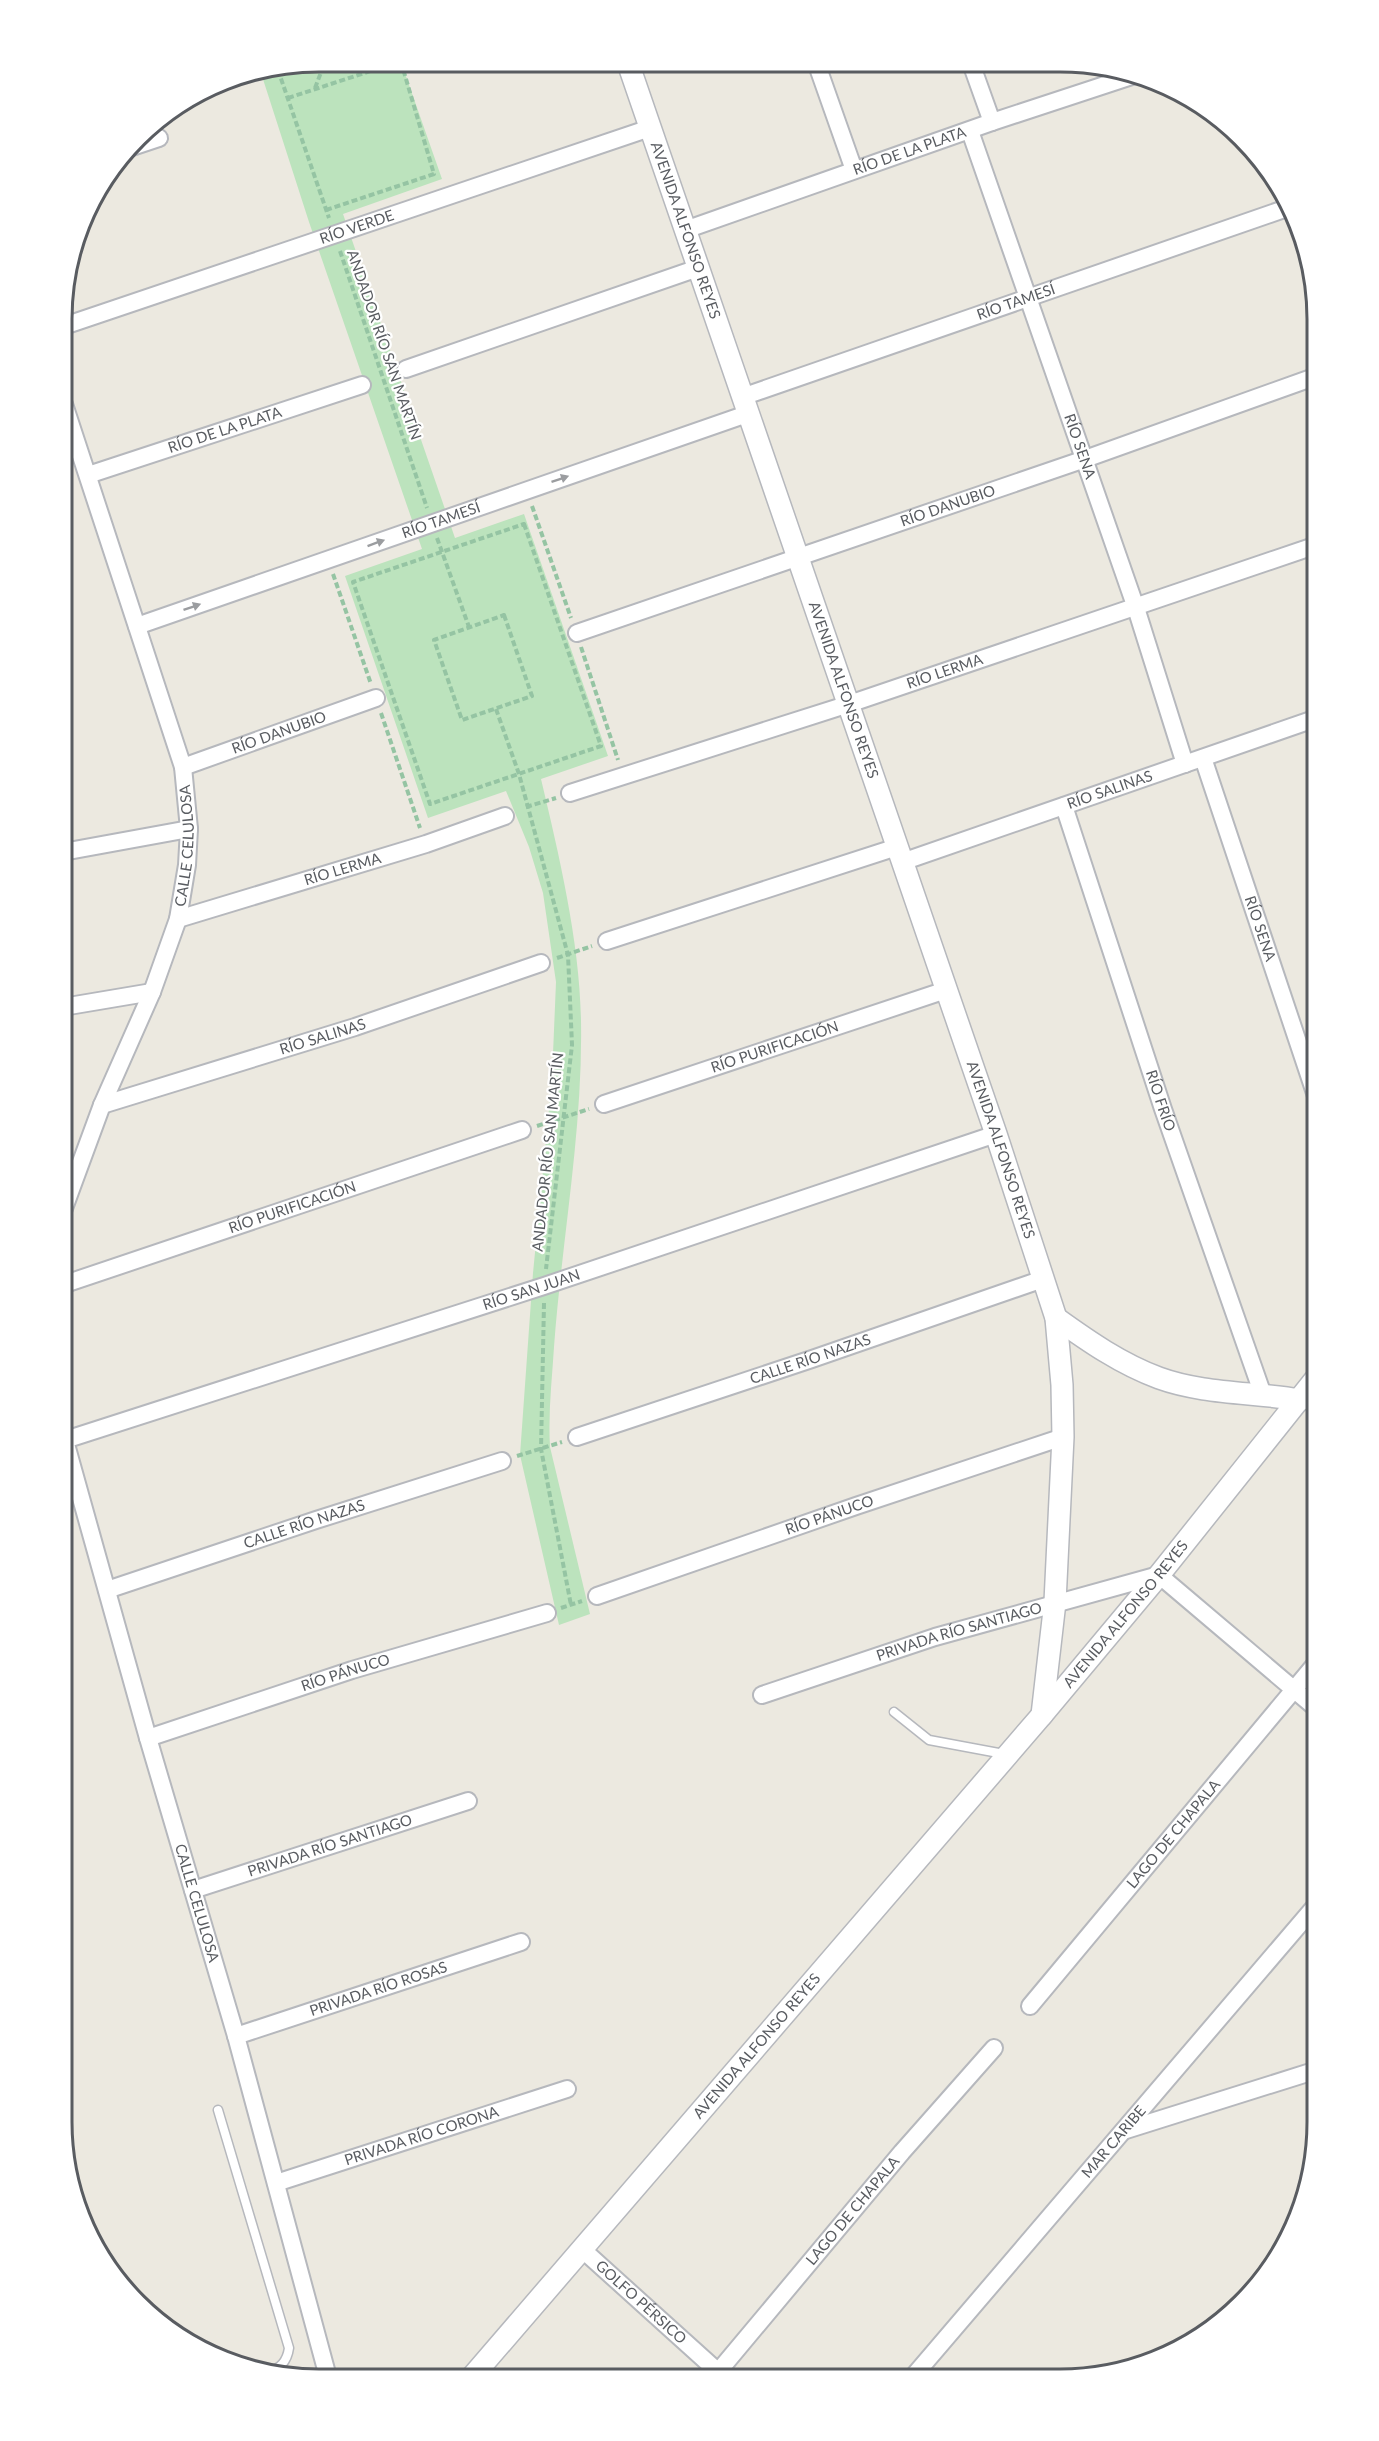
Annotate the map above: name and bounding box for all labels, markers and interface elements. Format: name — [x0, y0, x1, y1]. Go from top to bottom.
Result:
street label: RÍO DE LA PLATA — [850, 122, 969, 178]
street label: AVENIDA ALFONSO REYES — [648, 139, 725, 321]
street label: RÍO VERDE — [317, 205, 396, 247]
street label: ANDADOR RÍO SAN MARTÍN — [344, 247, 426, 442]
street label: RÍO TAMESÍ — [974, 279, 1058, 323]
street label: RÍO DE LA PLATA — [165, 402, 284, 456]
street label: RÍO SENA — [1061, 411, 1101, 482]
one-way arrow — [551, 474, 569, 484]
street label: RÍO DANUBIO — [898, 480, 997, 530]
street label: RÍO TAMESÍ — [399, 497, 483, 541]
one-way arrow — [367, 537, 385, 547]
street label: AVENIDA ALFONSO REYES — [806, 599, 883, 781]
one-way arrow — [183, 602, 201, 611]
street label: RÍO LERMA — [904, 649, 986, 692]
street label: RÍO DANUBIO — [229, 707, 328, 757]
street label: RÍO SALINAS — [1064, 766, 1155, 812]
street label: CALLE CELULOSA — [170, 783, 197, 908]
street label: RÍO LERMA — [302, 848, 384, 888]
street label: RÍO SENA — [1242, 893, 1281, 964]
street label: RÍO SALINAS — [277, 1014, 368, 1058]
street label: RÍO PURIFICACIÓN — [708, 1016, 841, 1076]
street label: ANDADOR RÍO SAN MARTÍN — [528, 1051, 566, 1252]
street label: AVENIDA ALFONSO REYES — [964, 1058, 1039, 1241]
street label: RÍO FRÍO — [1143, 1067, 1180, 1133]
street label: RÍO PURIFICACIÓN — [226, 1177, 358, 1236]
street label: RÍO SAN JUAN — [480, 1265, 582, 1313]
street label: CALLE RÍO NAZAS — [747, 1329, 873, 1387]
street label: RÍO PÁNUCO — [783, 1491, 876, 1538]
street label: CALLE RÍO NAZAS — [241, 1495, 367, 1552]
street label: AVENIDA ALFONSO REYES — [1059, 1536, 1191, 1691]
street label: PRIVADA RÍO SANTIAGO — [874, 1598, 1044, 1664]
street label: RÍO PÁNUCO — [298, 1649, 392, 1694]
street label: LAGO DE CHAPALA — [1122, 1775, 1224, 1891]
street label: PRIVADA RÍO SANTIAGO — [245, 1810, 414, 1880]
street label: CALLE CELULOSA — [172, 1842, 224, 1965]
street label: PRIVADA RÍO ROSAS — [307, 1957, 449, 2019]
street label: AVENIDA ALFONSO REYES — [689, 1969, 824, 2122]
street label: PRIVADA RÍO CORONA — [342, 2101, 501, 2168]
street label: MAR CARIBE — [1077, 2101, 1149, 2181]
street label: LAGO DE CHAPALA — [801, 2151, 903, 2268]
street label: GOLFO PÉRSICO — [592, 2256, 691, 2347]

